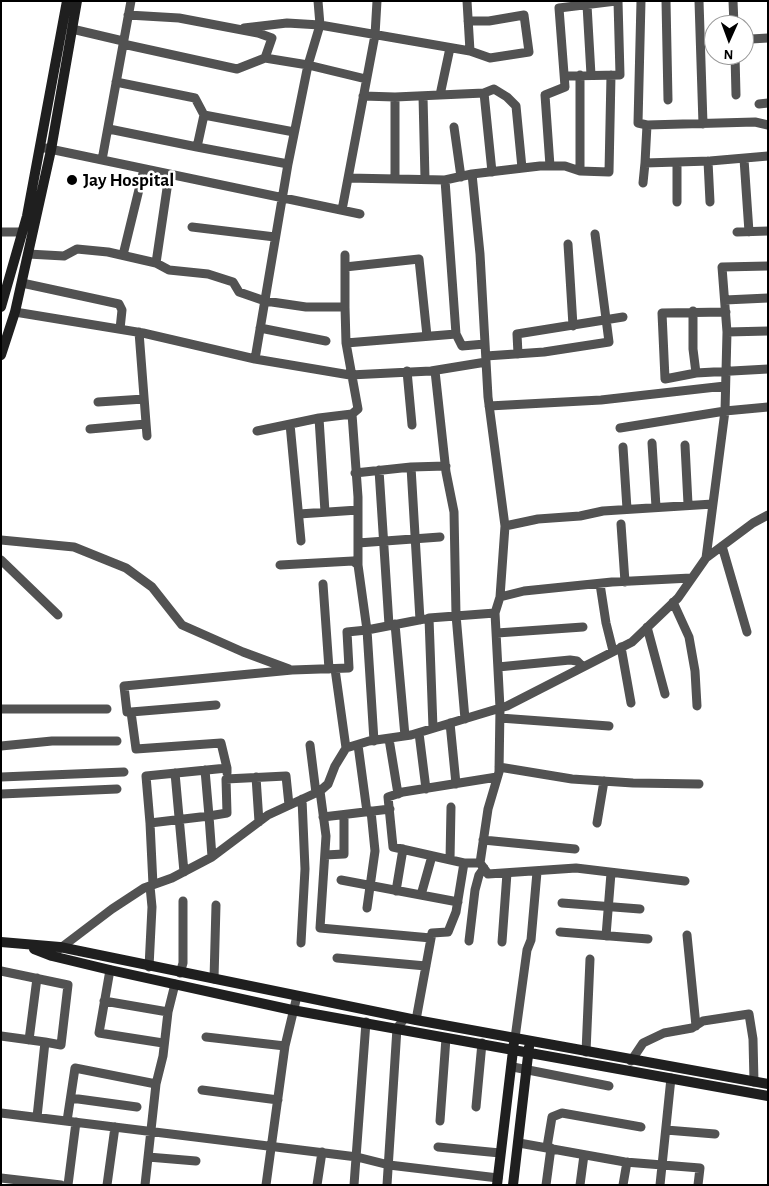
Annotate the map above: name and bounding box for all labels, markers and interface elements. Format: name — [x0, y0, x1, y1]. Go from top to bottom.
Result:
north arrow — [704, 15, 754, 65]
text: N — [723, 47, 734, 61]
place label: Jay Hospital — [83, 169, 174, 191]
marker: Jay Hospital — [65, 173, 79, 187]

